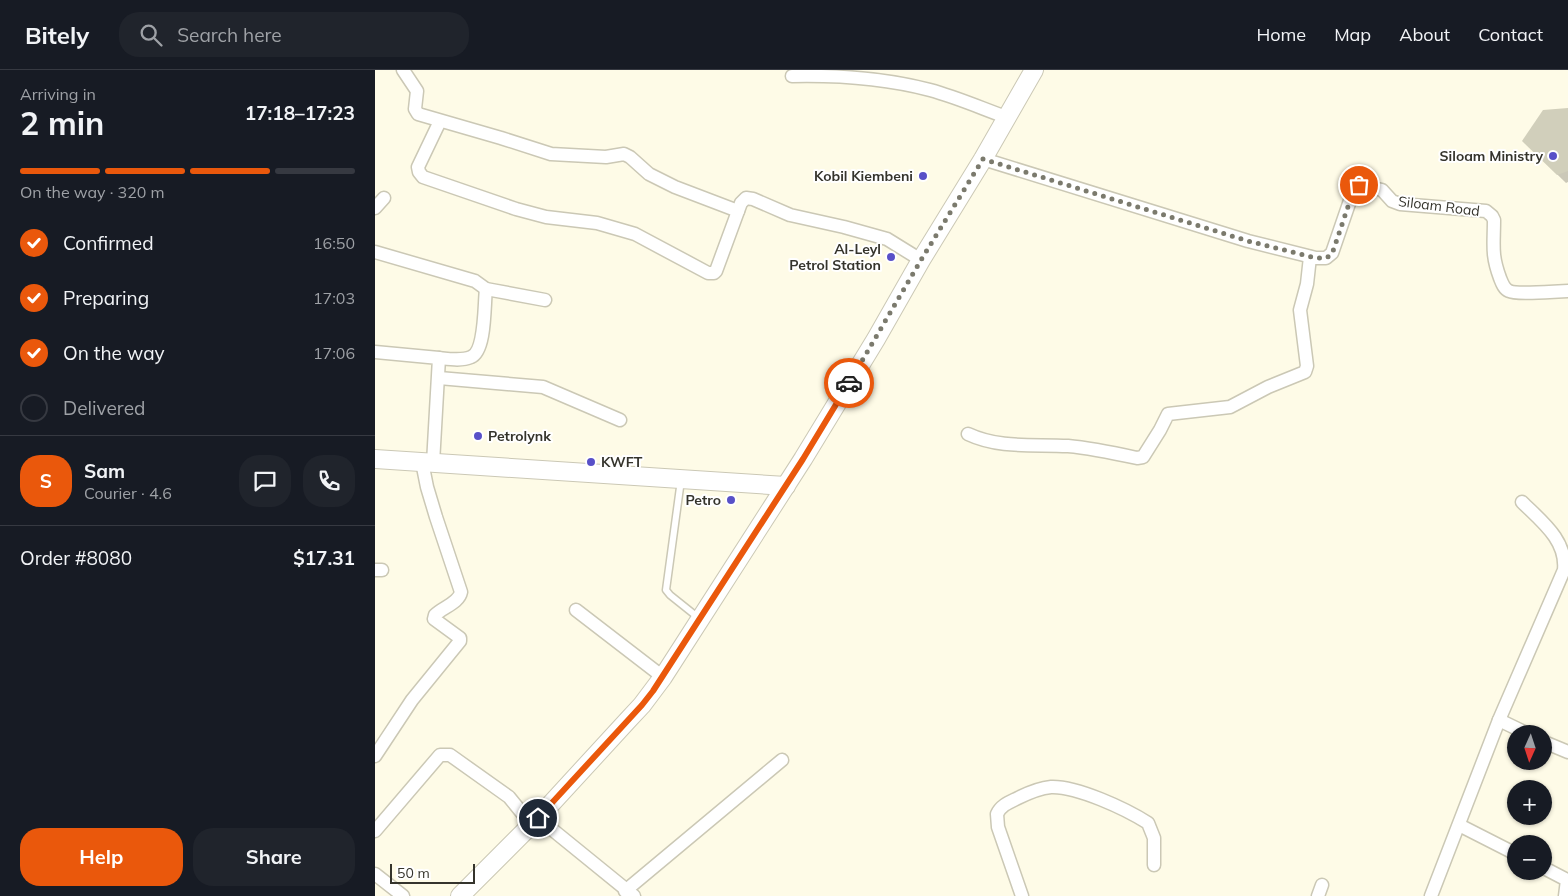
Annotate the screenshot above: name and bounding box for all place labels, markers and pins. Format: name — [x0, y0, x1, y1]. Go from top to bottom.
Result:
place label: Siloam Ministry — [1440, 147, 1543, 165]
marker: Siloam Ministry — [1547, 150, 1559, 162]
pin — [1338, 164, 1380, 206]
place label: Kobil Kiembeni — [814, 167, 913, 185]
marker: Kobil Kiembeni — [917, 170, 929, 182]
place label: Al-Leyl Petrol Station — [789, 240, 881, 274]
marker: Al-Leyl Petrol Station — [885, 251, 897, 263]
place label: Petrolynk — [488, 427, 551, 445]
marker: Petrolynk — [472, 430, 484, 442]
place label: KWFT — [601, 453, 643, 471]
marker: KWFT — [585, 456, 597, 468]
place label: Petro — [685, 491, 721, 509]
marker: Petro — [725, 494, 737, 506]
pin — [517, 797, 559, 839]

